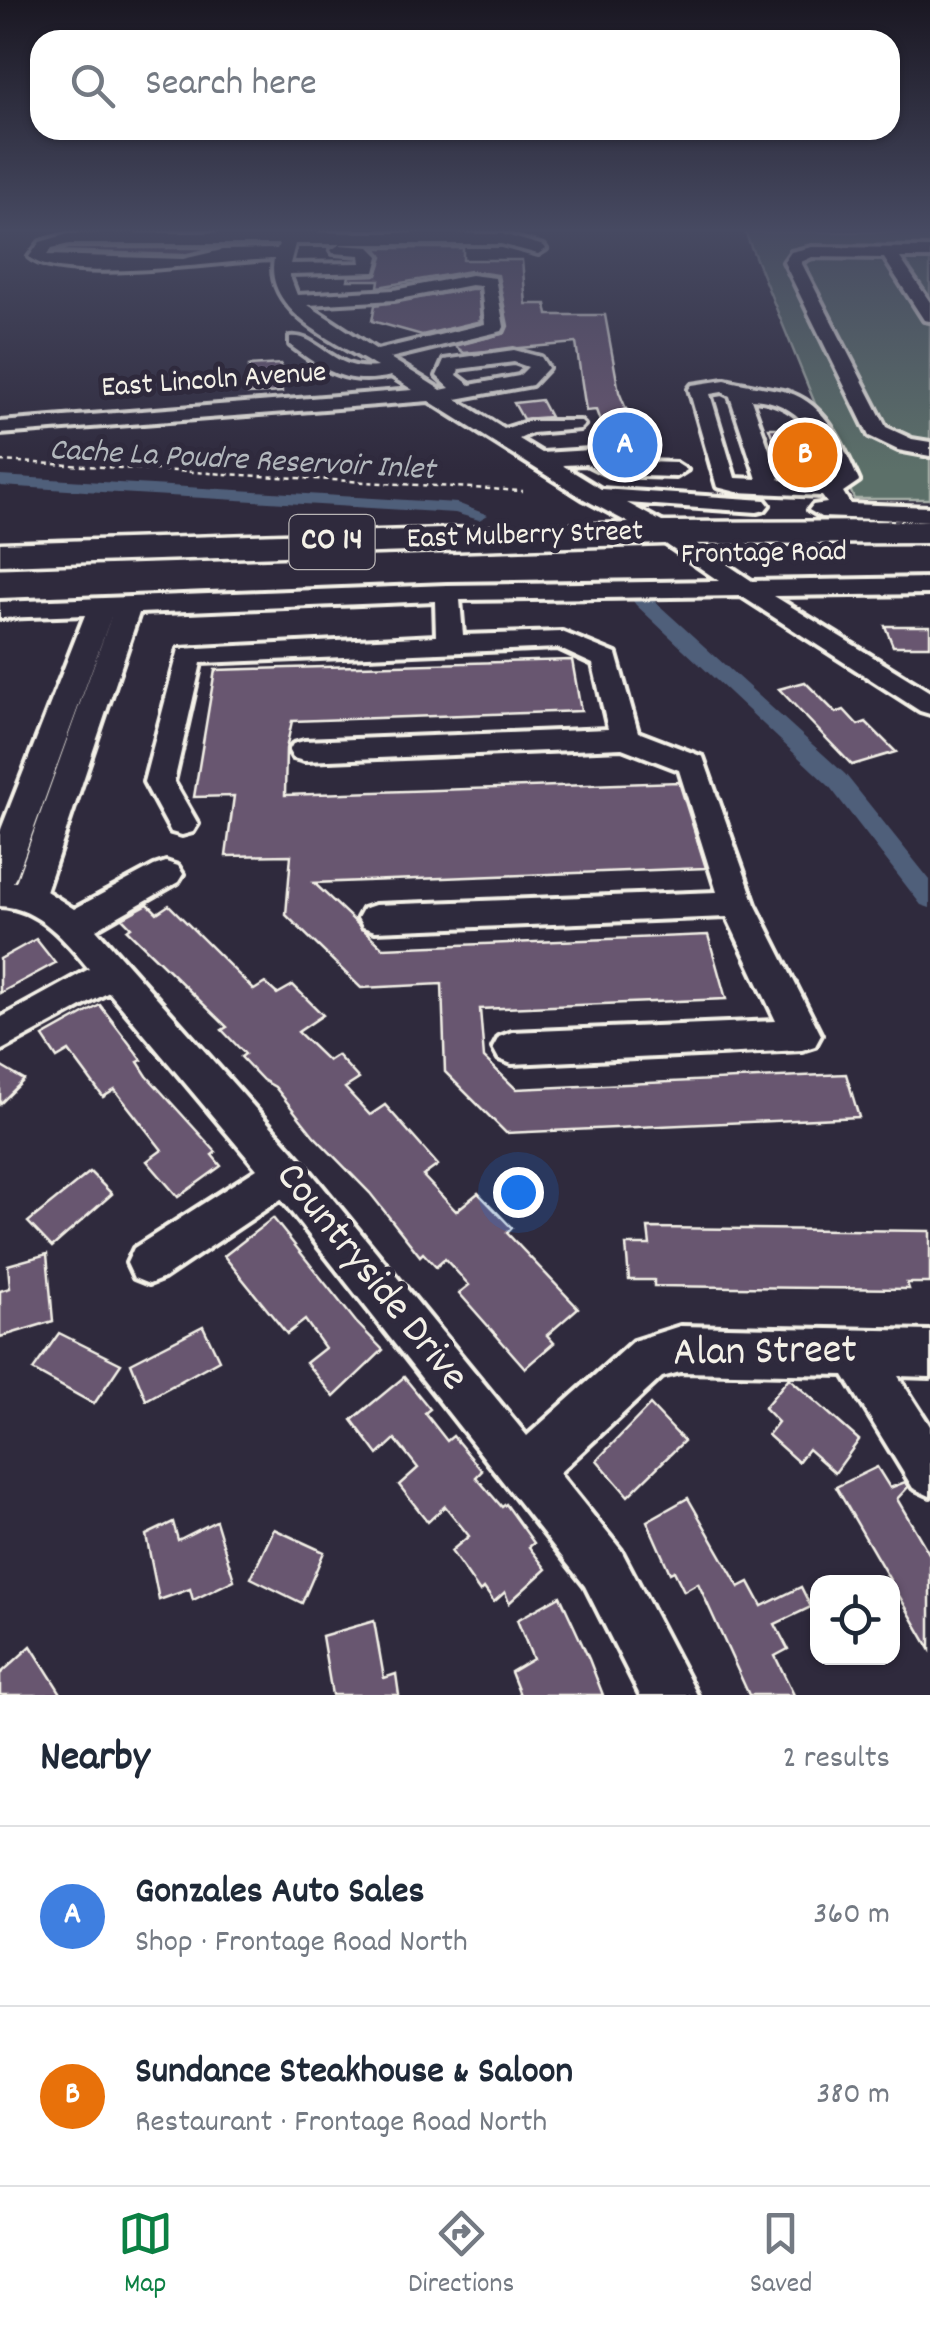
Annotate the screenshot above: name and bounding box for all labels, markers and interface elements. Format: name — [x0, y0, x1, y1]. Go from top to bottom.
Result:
search box — [30, 30, 900, 140]
icon: search — [65, 58, 120, 113]
text: Search here — [145, 58, 317, 113]
street label: East Lincoln Avenue — [100, 353, 328, 411]
pin: A — [592, 408, 658, 482]
pin: B — [772, 418, 838, 492]
water label: Cache La Poudre Reservoir Inlet — [48, 429, 439, 495]
street label: East Mulberry Street — [406, 511, 644, 563]
road number: CO 14 — [290, 515, 374, 569]
street label: Frontage Road — [681, 532, 847, 578]
street label: Countryside Drive — [259, 1151, 481, 1405]
your location — [493, 1167, 544, 1218]
street label: Alan Street — [673, 1322, 857, 1386]
map controls — [810, 1575, 900, 1665]
button: locate — [810, 1575, 900, 1665]
text: Nearby — [40, 1730, 150, 1790]
text: 2 results — [783, 1737, 890, 1783]
text: Gonzales Auto Sales — [135, 1866, 425, 1921]
text: A — [64, 1893, 81, 1939]
text: 360 m — [813, 1893, 890, 1939]
text: Shop · Frontage Road North — [135, 1921, 468, 1967]
text: Sundance Steakhouse & Saloon — [135, 2046, 573, 2101]
text: B — [65, 2073, 80, 2119]
text: 380 m — [816, 2073, 890, 2119]
text: Restaurant · Frontage Road North — [135, 2101, 547, 2147]
tab: Map — [118, 2206, 173, 2306]
tab: Directions — [408, 2206, 514, 2306]
tab: Saved — [750, 2206, 812, 2306]

